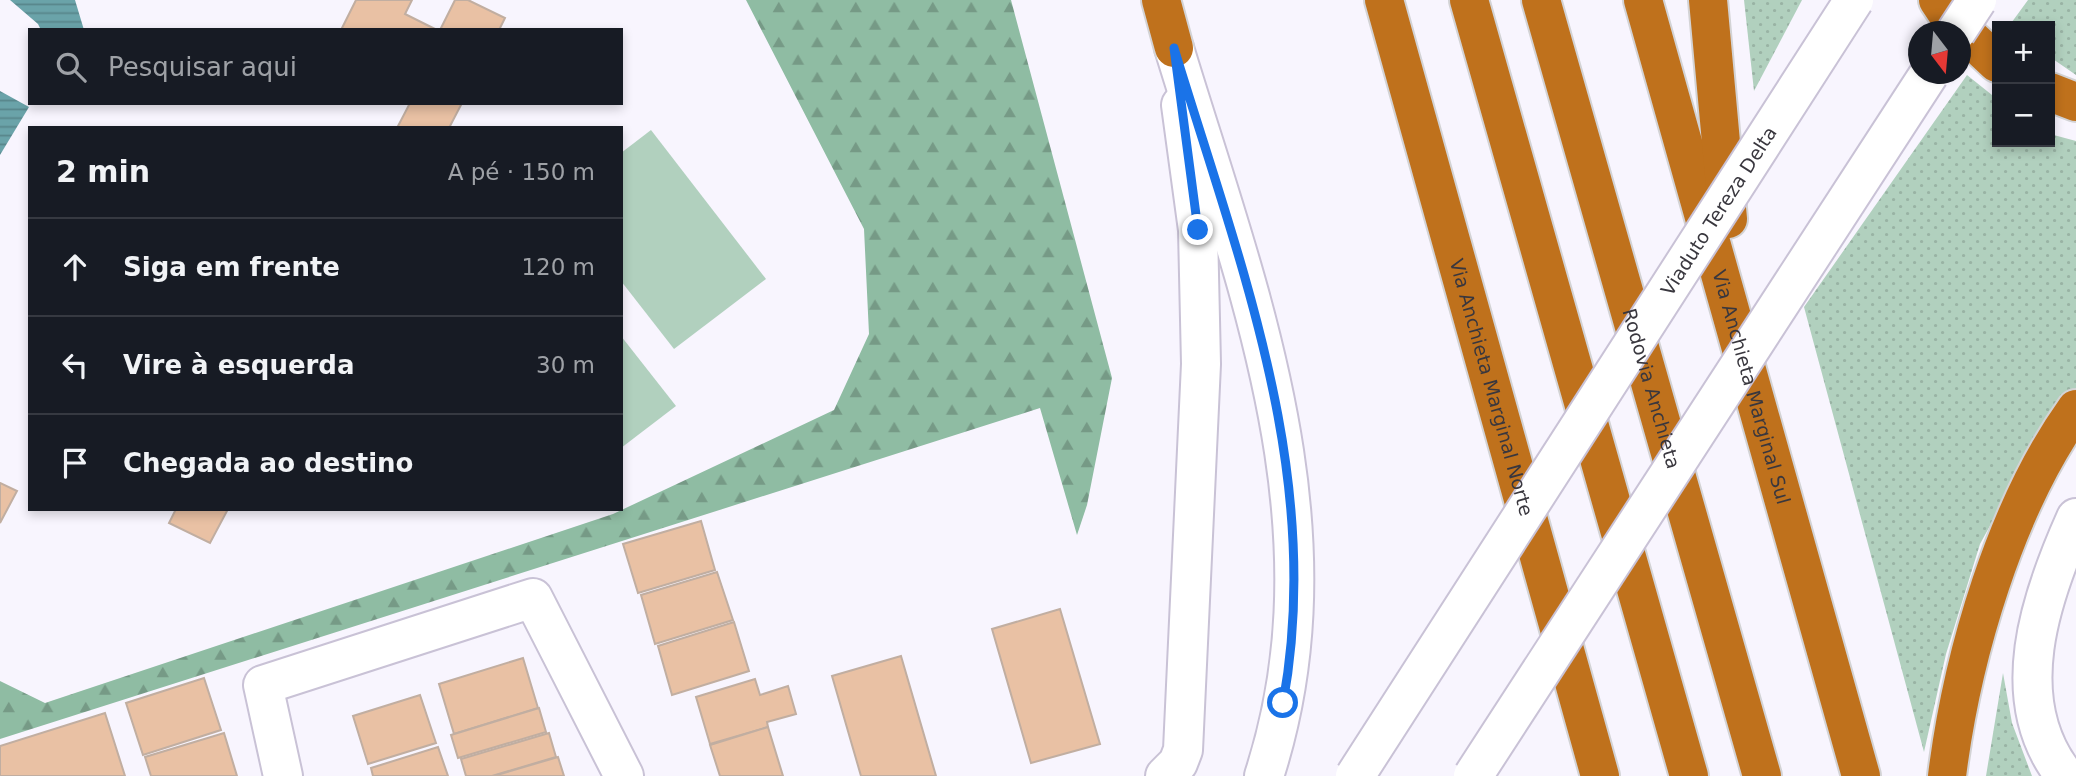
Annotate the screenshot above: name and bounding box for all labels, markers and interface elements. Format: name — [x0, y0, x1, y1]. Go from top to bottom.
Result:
north arrow — [1908, 21, 1971, 84]
map controls — [1992, 21, 2055, 147]
button: + — [1992, 21, 2055, 84]
search box — [28, 28, 623, 105]
icon: search — [52, 48, 90, 86]
text: Pesquisar aqui — [108, 52, 297, 82]
button: − — [1992, 84, 2055, 147]
street label: Viaduto Tereza Delta — [1656, 122, 1781, 299]
text: 2 min — [56, 154, 150, 189]
text: A pé · 150 m — [448, 159, 595, 185]
route end — [1182, 214, 1213, 245]
icon: ahead — [56, 248, 94, 286]
text: Siga em frente — [123, 252, 340, 282]
text: 120 m — [521, 254, 595, 280]
street label: Via Anchieta Marginal Norte — [1446, 256, 1538, 518]
street label: Via Anchieta Marginal Sul — [1708, 267, 1795, 507]
street label: Rodovia Anchieta — [1618, 306, 1685, 471]
icon: left — [56, 346, 94, 384]
text: Vire à esquerda — [123, 350, 355, 380]
text: 30 m — [536, 352, 595, 378]
icon: arrive — [56, 444, 94, 482]
text: Chegada ao destino — [123, 448, 413, 478]
route start — [1267, 687, 1298, 718]

